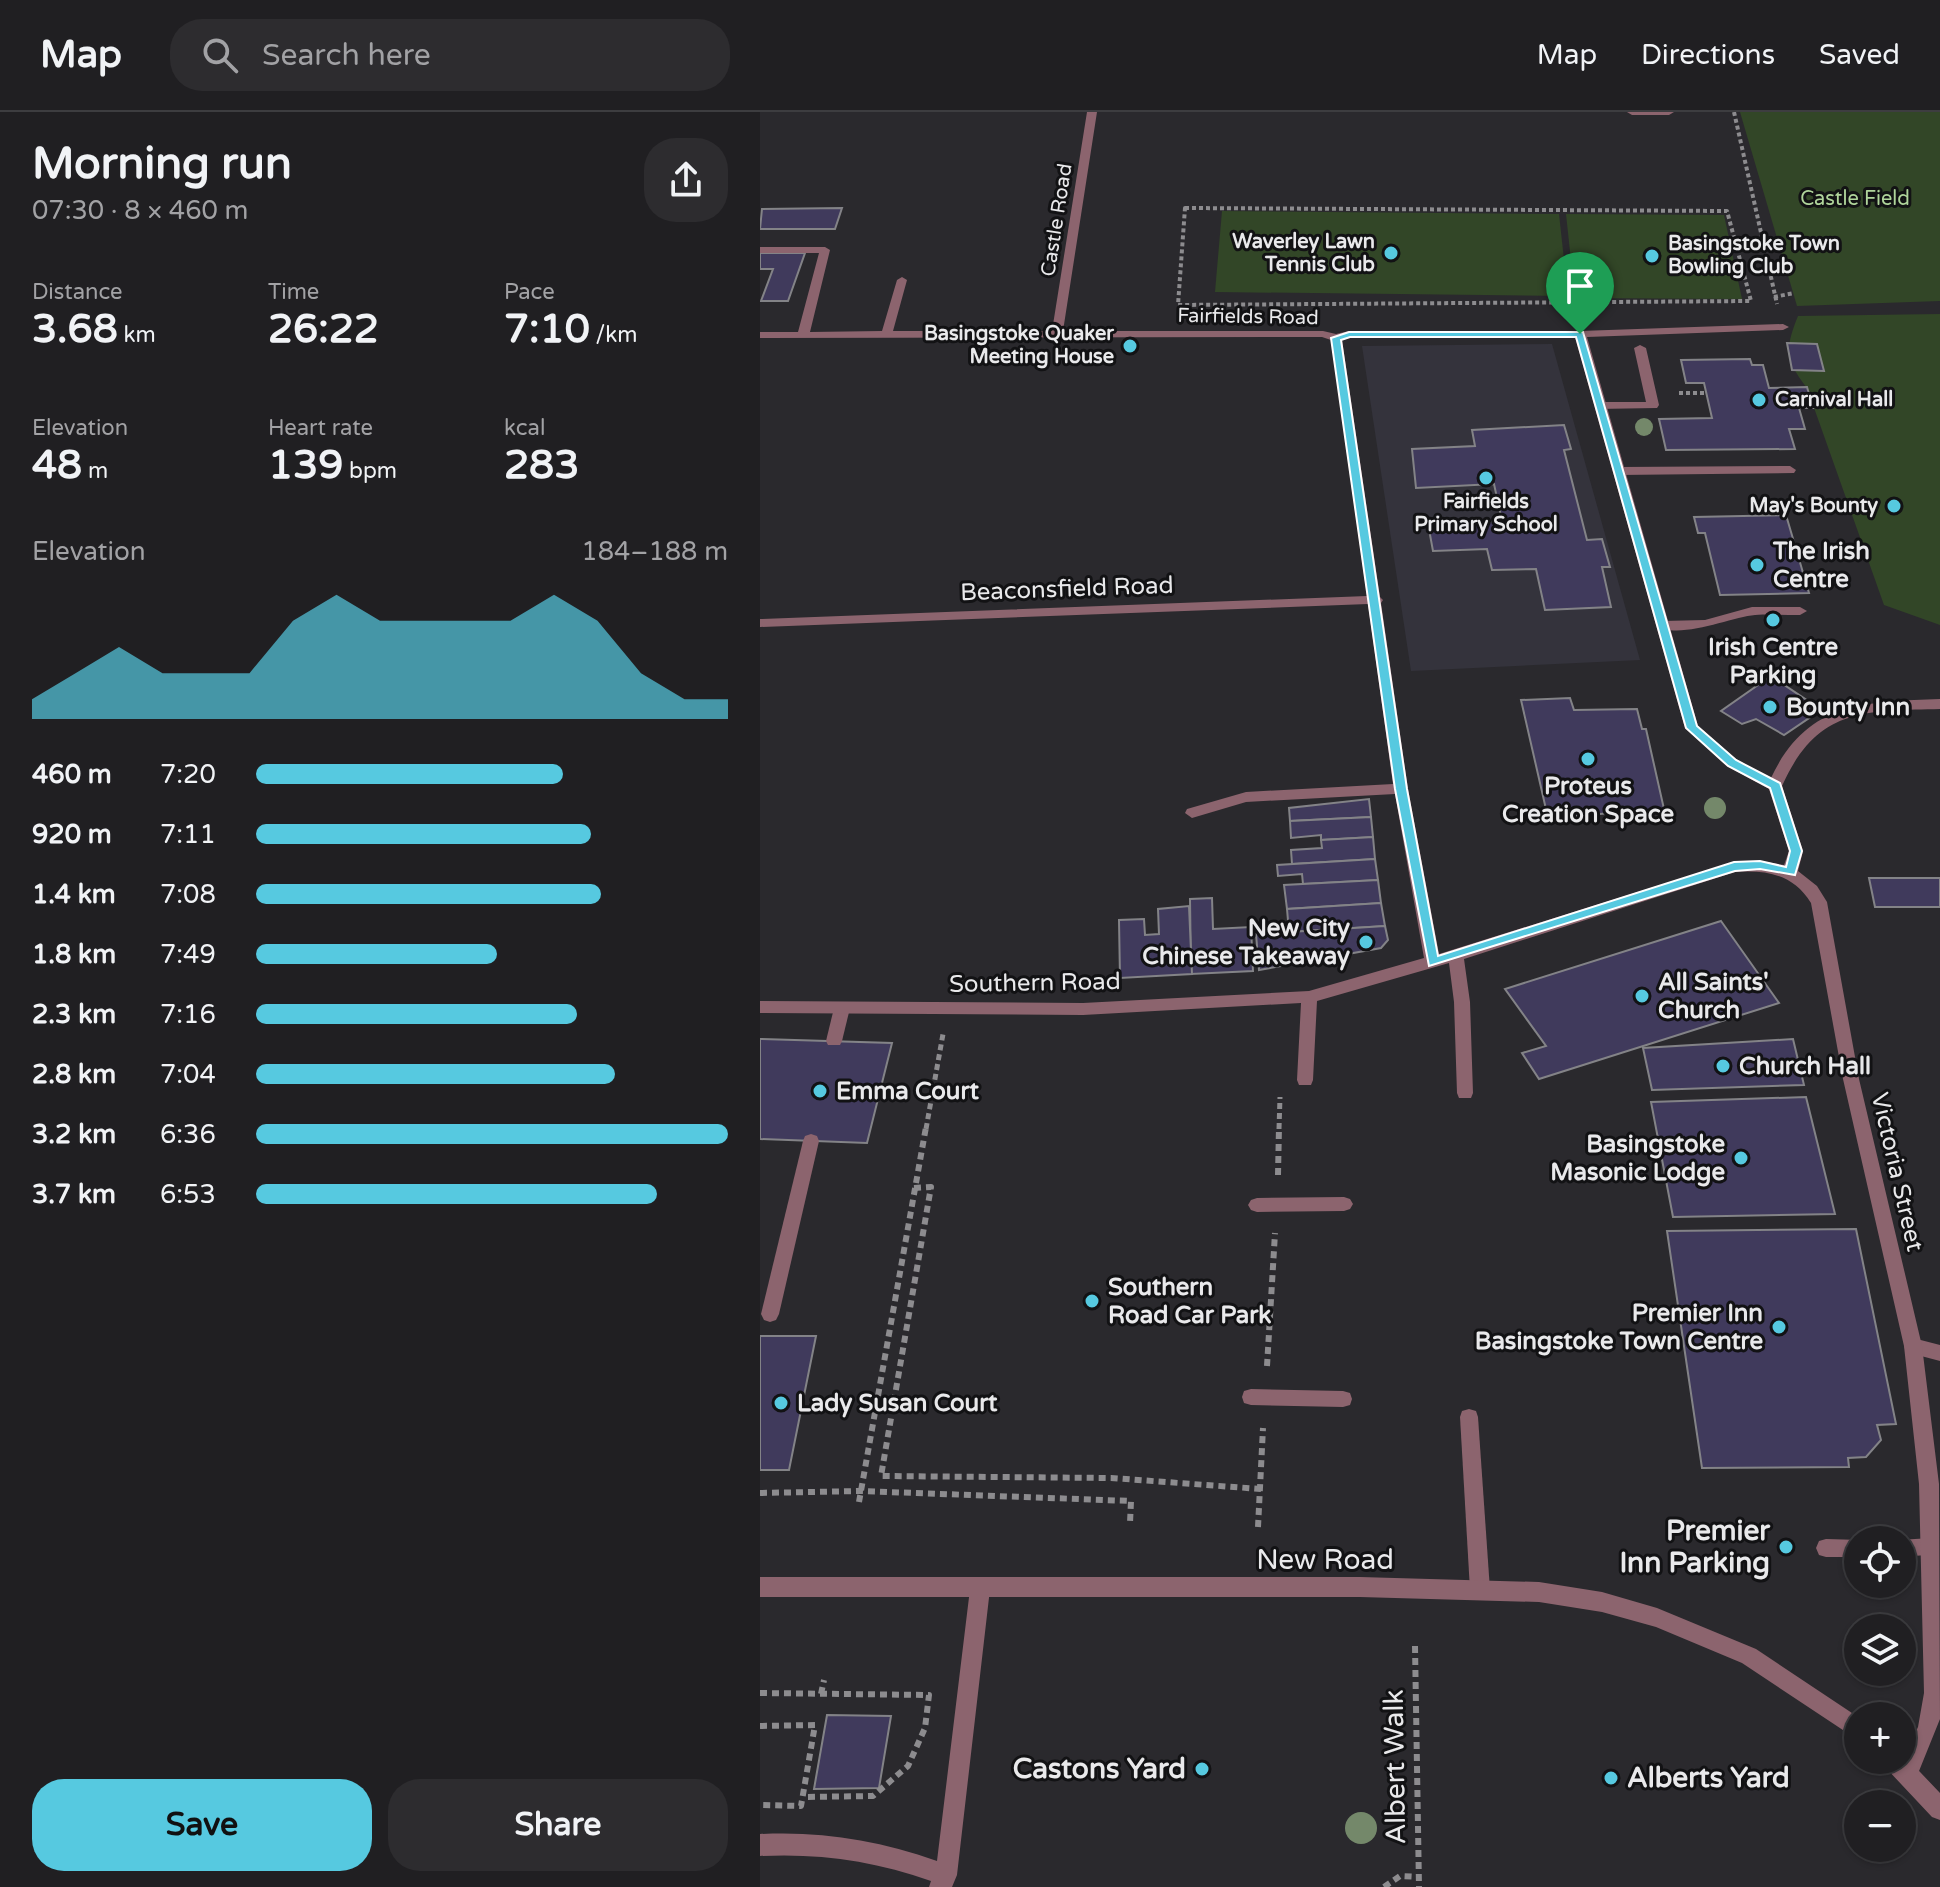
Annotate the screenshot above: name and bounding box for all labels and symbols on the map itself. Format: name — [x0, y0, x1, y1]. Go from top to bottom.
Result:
street label: Castle Road — [1036, 162, 1078, 278]
park label: Castle Field — [1800, 187, 1910, 211]
place label: Waverley Lawn Tennis Club — [1232, 230, 1375, 277]
place label: Basingstoke Town Bowling Club — [1668, 232, 1840, 279]
marker: Waverley Lawn Tennis Club — [1382, 244, 1400, 262]
marker: Basingstoke Town Bowling Club — [1643, 247, 1661, 265]
pin — [1546, 252, 1614, 334]
street label: Fairfields Road — [1177, 304, 1319, 330]
place label: Basingstoke Quaker Meeting House — [924, 322, 1114, 369]
marker: Basingstoke Quaker Meeting House — [1121, 337, 1139, 355]
place label: Carnival Hall — [1775, 388, 1893, 412]
marker: Carnival Hall — [1750, 391, 1768, 409]
marker: Fairfields Primary School — [1477, 469, 1495, 487]
place label: Fairfields Primary School — [1414, 490, 1558, 537]
place label: May's Bounty — [1749, 494, 1878, 518]
marker: May's Bounty — [1885, 497, 1903, 515]
place label: The Irish Centre — [1772, 537, 1870, 594]
marker: The Irish Centre — [1748, 556, 1766, 574]
street label: Beaconsfield Road — [960, 571, 1174, 607]
marker: Irish Centre Parking — [1764, 611, 1782, 629]
place label: Irish Centre Parking — [1708, 633, 1838, 690]
place label: Bounty Inn — [1786, 693, 1910, 722]
marker: Bounty Inn — [1761, 698, 1779, 716]
marker: Proteus Creation Space — [1579, 750, 1597, 768]
place label: Proteus Creation Space — [1502, 772, 1675, 829]
place label: New City Chinese Takeaway — [1142, 914, 1350, 971]
marker: New City Chinese Takeaway — [1357, 933, 1375, 951]
street label: Southern Road — [949, 967, 1121, 999]
place label: All Saints' Church — [1658, 968, 1769, 1025]
marker: All Saints' Church — [1633, 987, 1651, 1005]
place label: Church Hall — [1739, 1052, 1871, 1081]
marker: Church Hall — [1714, 1057, 1732, 1075]
place label: Emma Court — [836, 1077, 980, 1106]
marker: Emma Court — [811, 1082, 829, 1100]
street label: Victoria Street — [1865, 1090, 1929, 1254]
place label: Basingstoke Masonic Lodge — [1550, 1130, 1725, 1187]
marker: Basingstoke Masonic Lodge — [1732, 1149, 1750, 1167]
place label: Southern Road Car Park — [1108, 1273, 1271, 1330]
marker: Southern Road Car Park — [1083, 1292, 1101, 1310]
place label: Premier Inn Basingstoke Town Centre — [1475, 1299, 1763, 1356]
marker: Premier Inn Basingstoke Town Centre — [1770, 1318, 1788, 1336]
place label: Lady Susan Court — [797, 1389, 998, 1418]
marker: Lady Susan Court — [772, 1394, 790, 1412]
place label: Premier Inn Parking — [1619, 1514, 1771, 1580]
marker: Premier Inn Parking — [1777, 1538, 1795, 1556]
street label: New Road — [1256, 1543, 1394, 1577]
street label: Albert Walk — [1377, 1689, 1413, 1845]
place label: Castons Yard — [1013, 1752, 1186, 1786]
marker: Castons Yard — [1193, 1760, 1211, 1778]
place label: Alberts Yard — [1627, 1761, 1790, 1795]
marker: Alberts Yard — [1602, 1769, 1620, 1787]

